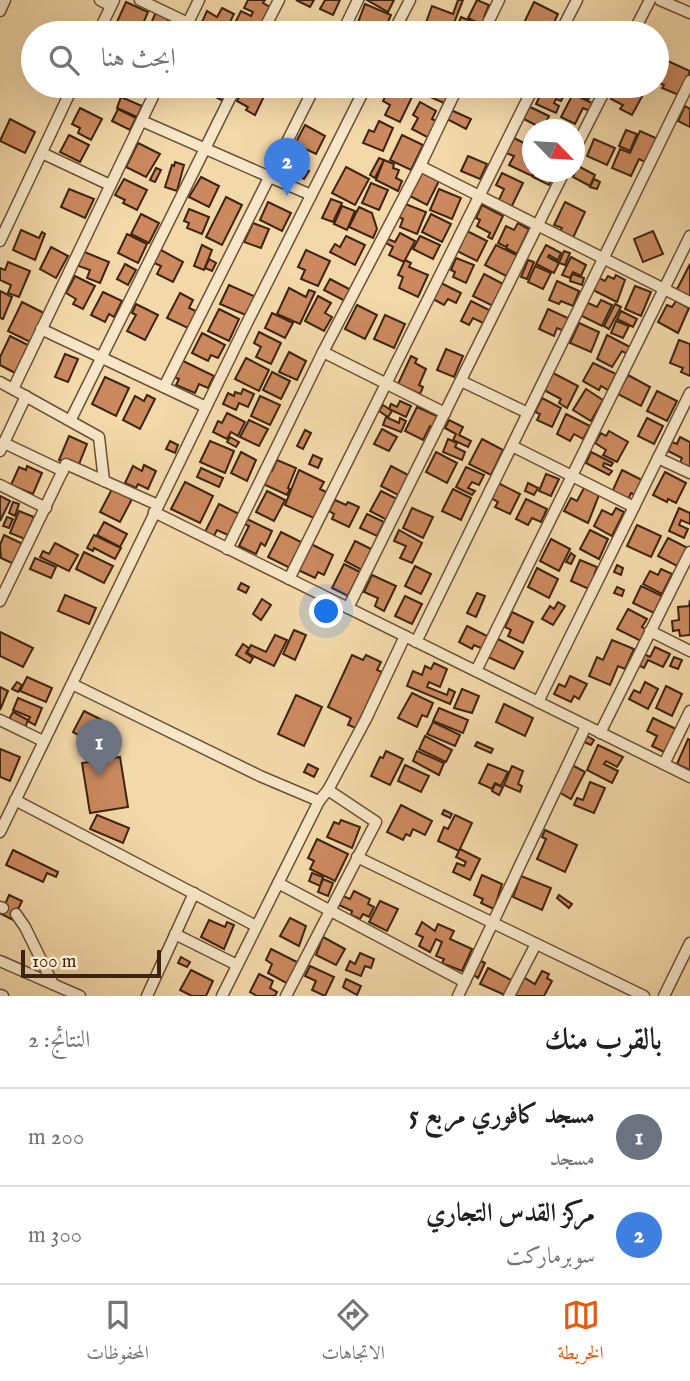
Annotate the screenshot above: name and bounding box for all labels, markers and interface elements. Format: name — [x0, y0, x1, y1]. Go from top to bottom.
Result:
search box — [21, 21, 669, 98]
icon: search — [45, 41, 83, 79]
text: ابحث هنا — [101, 42, 176, 75]
north arrow — [522, 119, 585, 182]
pin: 2 — [264, 138, 310, 196]
your location — [309, 594, 343, 628]
pin: 1 — [76, 719, 122, 777]
scale bar — [21, 947, 161, 979]
text: 100 m — [32, 950, 76, 974]
text: بالقرب منك — [545, 1022, 662, 1060]
text: النتائج: 2 — [28, 1026, 90, 1055]
text: مسجد كافوري مربع 5 — [409, 1099, 595, 1132]
text: 200 m — [28, 1123, 84, 1152]
text: 1 — [635, 1123, 643, 1152]
text: مسجد — [550, 1144, 595, 1173]
text: مركز القدس التجاري — [426, 1197, 595, 1230]
text: 300 m — [28, 1221, 82, 1250]
text: 2 — [634, 1221, 644, 1250]
text: سوبرماركت — [506, 1242, 595, 1271]
tab: المحفوظات — [86, 1296, 149, 1371]
tab: الاتجاهات — [322, 1296, 385, 1371]
tab: الخريطة — [557, 1296, 604, 1371]

